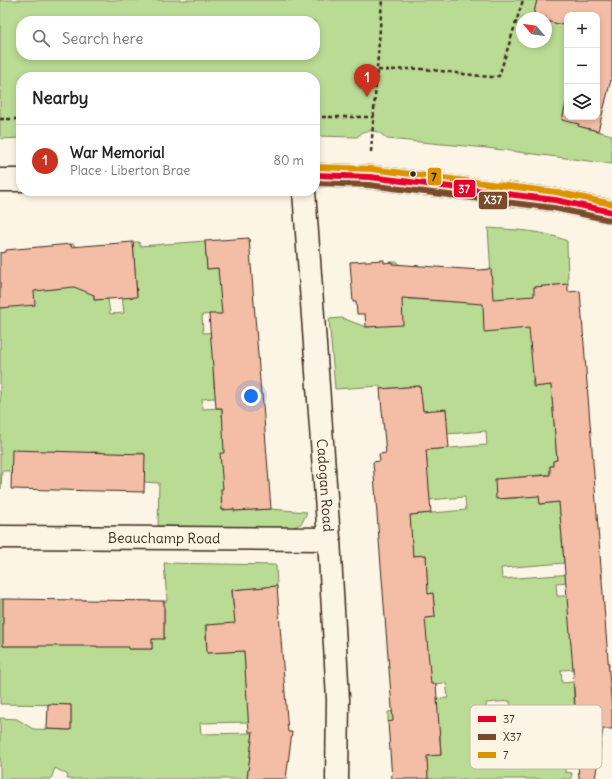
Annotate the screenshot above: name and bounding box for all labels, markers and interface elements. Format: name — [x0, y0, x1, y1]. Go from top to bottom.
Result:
north arrow — [516, 12, 552, 48]
map controls — [564, 12, 600, 120]
button: + — [564, 12, 600, 48]
search box — [16, 16, 320, 60]
icon: search — [30, 27, 52, 49]
text: Search here — [62, 29, 143, 48]
button: − — [564, 48, 600, 84]
pin: 1 — [354, 64, 380, 97]
button: layers — [564, 84, 600, 120]
text: Nearby — [32, 87, 88, 109]
text: War Memorial — [70, 143, 165, 162]
text: 1 — [42, 152, 48, 169]
text: 80 m — [273, 152, 304, 169]
text: Place · Liberton Brae — [70, 162, 190, 179]
line badge: 7 — [427, 167, 442, 186]
unlabelled marker — [408, 169, 418, 179]
text: 7 — [431, 170, 437, 184]
line badge: 37 — [453, 179, 476, 198]
text: 37 — [458, 182, 470, 196]
line badge: X37 — [478, 191, 508, 210]
text: X37 — [484, 193, 503, 207]
your location — [241, 386, 261, 406]
street label: Cadogan Road — [313, 438, 337, 532]
street label: Beauchamp Road — [108, 529, 220, 547]
legend — [470, 705, 602, 769]
text: 37 — [503, 712, 515, 726]
text: X37 — [503, 730, 522, 744]
text: 7 — [503, 748, 509, 762]

